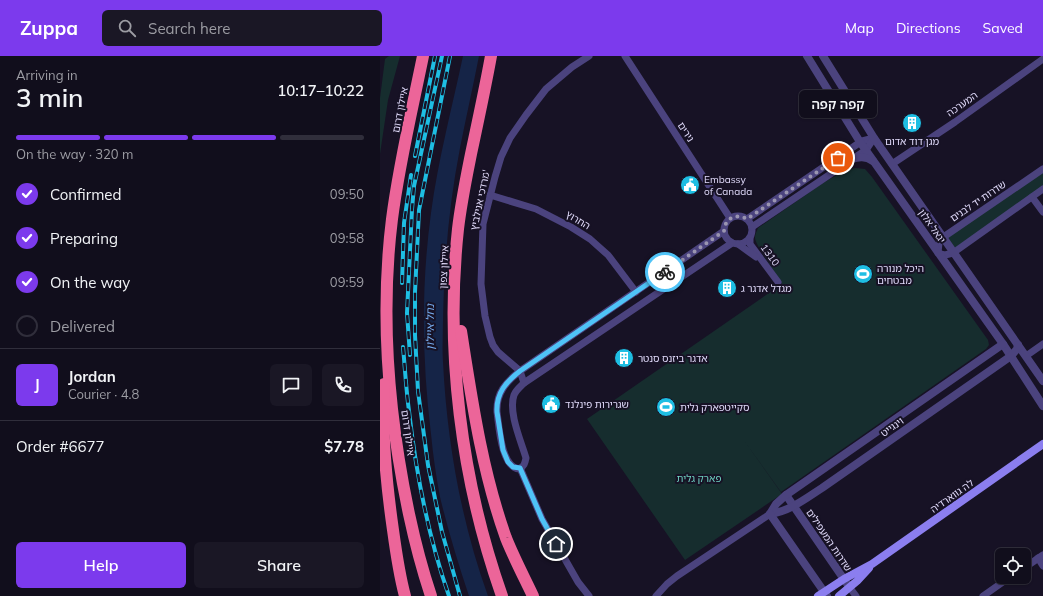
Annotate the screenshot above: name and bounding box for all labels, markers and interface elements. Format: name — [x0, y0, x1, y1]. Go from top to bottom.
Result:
search box — [102, 10, 382, 46]
text: Zuppa — [20, 16, 78, 40]
icon: search — [116, 17, 138, 39]
text: Search here — [148, 19, 230, 38]
text: Map — [845, 19, 874, 37]
text: Directions — [896, 19, 961, 37]
text: Saved — [983, 19, 1023, 37]
text: Arriving in — [16, 67, 78, 83]
text: 3 min — [16, 81, 84, 114]
text: 10:17–10:22 — [277, 81, 364, 100]
street label: איילון דרום — [389, 86, 411, 134]
street label: המערכה — [944, 89, 980, 119]
callout: קפה קפה — [799, 90, 877, 118]
text: קפה קפה — [811, 96, 865, 112]
building icon: מגן דוד אדום — [901, 112, 923, 134]
street label: נירים — [675, 120, 697, 145]
place label: מגן דוד אדום — [885, 135, 939, 148]
pin — [821, 141, 855, 175]
text: On the way · 320 m — [16, 146, 133, 162]
icon: bag — [827, 147, 849, 169]
street label: מרדכי אנילביץ' — [467, 169, 493, 231]
place label: Embassy of Canada — [704, 173, 752, 198]
public building icon: Embassy of Canada — [679, 174, 701, 196]
street label: שדרות יד לבנים — [948, 178, 1008, 224]
icon: check — [16, 183, 38, 205]
text: Confirmed — [50, 185, 121, 204]
text: 09:50 — [330, 186, 364, 202]
street label: יגאל אלון — [916, 206, 948, 246]
street label: החרוץ — [563, 208, 593, 232]
icon: check — [16, 227, 38, 249]
text: Preparing — [50, 229, 118, 248]
text: 09:58 — [330, 230, 364, 246]
street label: 1310 — [758, 241, 782, 269]
street label: איילון צפון — [436, 245, 452, 289]
courier — [645, 252, 685, 292]
icon: bike — [654, 261, 676, 283]
place label: היכל מנורה מבטחים — [877, 262, 924, 287]
sports icon: היכל מנורה מבטחים — [852, 263, 874, 285]
icon: check — [16, 271, 38, 293]
text: On the way — [50, 273, 130, 292]
text: 09:59 — [330, 274, 364, 290]
building icon: מגדל אדגר ג — [716, 277, 738, 299]
place label: מגדל אדגר ג — [741, 282, 792, 295]
water label: נחל איילון — [423, 303, 437, 350]
text: Delivered — [50, 317, 115, 336]
building icon: אדגר ביזנס סנטר — [613, 347, 635, 369]
place label: אדגר ביזנס סנטר — [638, 352, 708, 365]
button: chat — [270, 364, 312, 406]
button: phone — [322, 364, 364, 406]
text: Jordan — [68, 367, 116, 386]
text: J — [34, 375, 40, 394]
text: Courier · 4.8 — [68, 386, 139, 402]
public building icon: שגרירות פינלנד — [540, 393, 562, 415]
sports icon: סקייטפארק גלית — [655, 396, 677, 418]
place label: שגרירות פינלנד — [565, 398, 629, 411]
place label: סקייטפארק גלית — [680, 401, 749, 414]
street label: איילון דרום — [398, 409, 418, 457]
street label: וינגייט — [878, 414, 906, 440]
text: Order #6677 — [16, 437, 104, 456]
text: $7.78 — [324, 437, 364, 456]
park label: פארק גלית — [677, 472, 721, 485]
street label: לה גווארדיה — [928, 476, 976, 516]
street label: שדרות המעפילים — [803, 506, 855, 574]
pin — [539, 527, 573, 561]
icon: home — [545, 533, 567, 555]
button: Help — [16, 542, 186, 588]
button: Share — [194, 542, 364, 588]
map controls — [995, 548, 1031, 584]
button: locate — [995, 548, 1031, 584]

